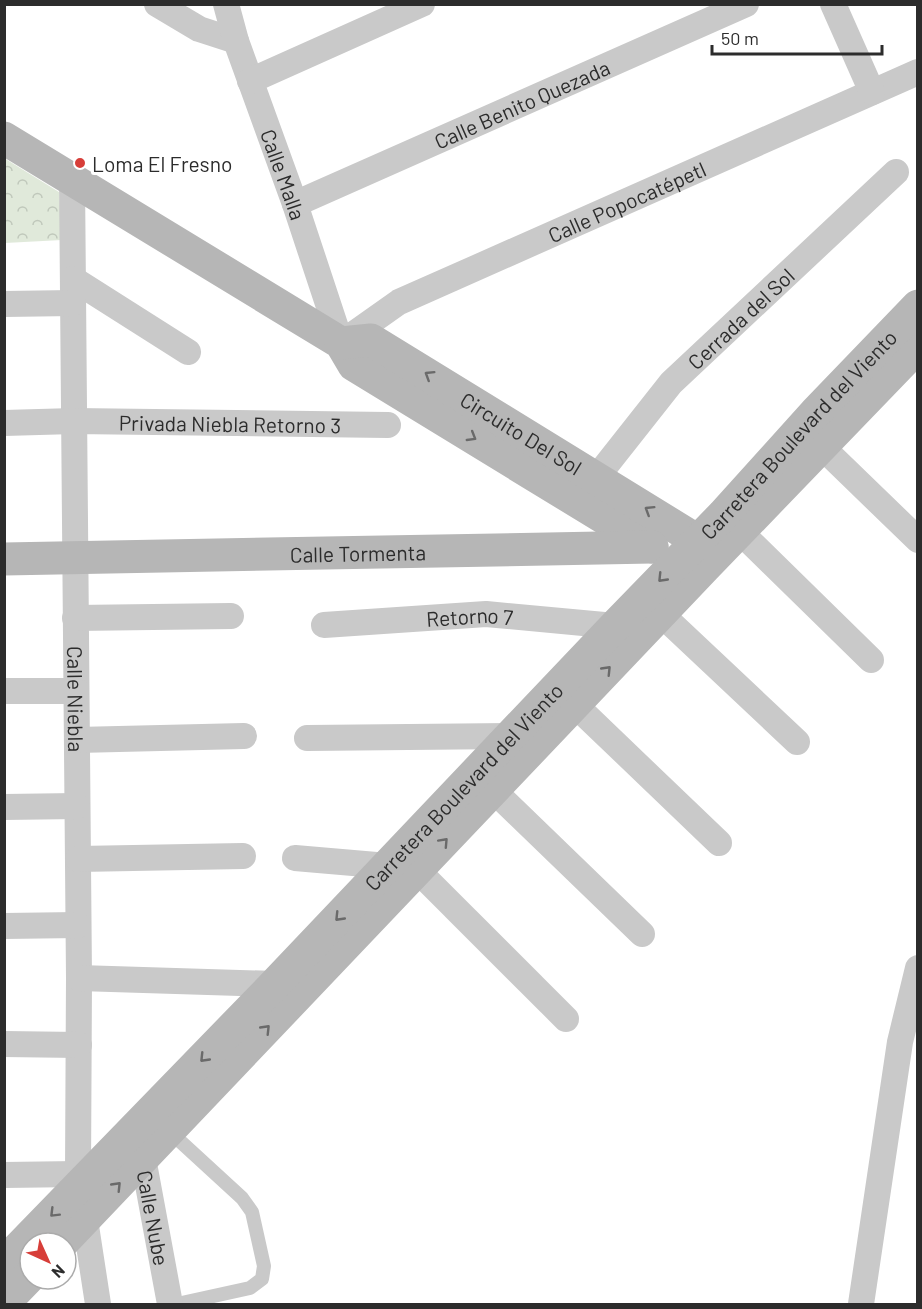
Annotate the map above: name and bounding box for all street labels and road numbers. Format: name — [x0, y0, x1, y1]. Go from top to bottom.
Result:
street label: Calle Benito Quezada — [430, 54, 613, 153]
street label: Calle Malla — [256, 125, 312, 223]
street label: Calle Popocatépetl — [544, 155, 709, 247]
street label: Cerrada del Sol — [682, 262, 799, 374]
street label: Carretera Boulevard del Viento — [695, 324, 901, 544]
street label: Circuito Del Sol — [456, 386, 587, 479]
street label: Privada Niebla Retorno 3 — [119, 409, 341, 437]
street label: Calle Tormenta — [290, 539, 426, 566]
street label: Retorno 7 — [425, 601, 514, 631]
street label: Calle Niebla — [64, 646, 90, 752]
street label: Carretera Boulevard del Viento — [359, 677, 567, 895]
street label: Calle Nube — [133, 1168, 175, 1267]

